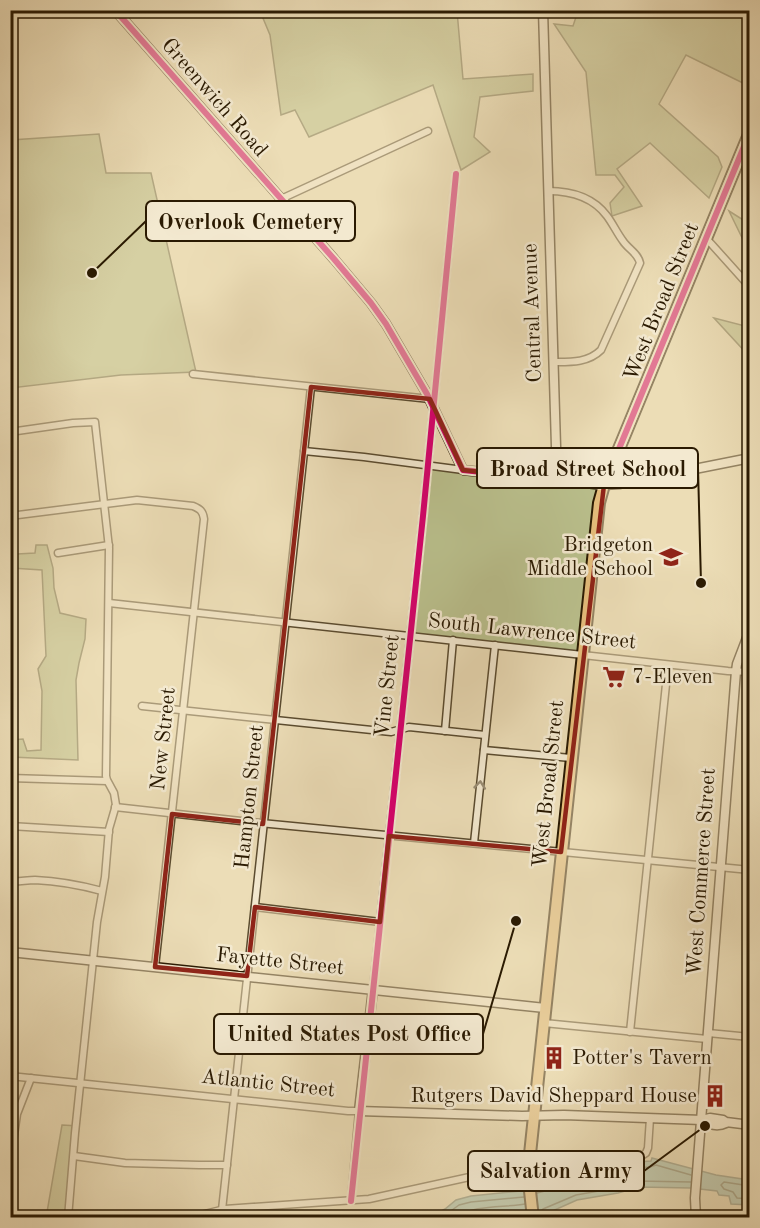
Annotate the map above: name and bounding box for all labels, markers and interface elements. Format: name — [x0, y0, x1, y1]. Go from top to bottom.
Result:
street label: Greenwich Road — [157, 35, 271, 161]
callout: Overlook Cemetery — [146, 201, 355, 241]
text: Overlook Cemetery — [158, 212, 344, 234]
street label: West Broad Street — [621, 220, 703, 384]
street label: Central Avenue — [520, 243, 546, 383]
callout: Broad Street School — [477, 448, 698, 488]
text: Broad Street School — [490, 459, 687, 481]
place label: Bridgeton Middle School — [526, 535, 653, 580]
school or university icon: Bridgeton Middle School — [658, 544, 684, 570]
street label: South Lawrence Street — [427, 611, 637, 653]
street label: Vine Street — [372, 633, 404, 739]
supermarket icon: 7-Eleven — [601, 664, 627, 690]
place label: 7-Eleven — [632, 667, 713, 688]
street label: New Street — [148, 686, 180, 792]
street label: West Broad Street — [530, 699, 568, 869]
street label: Hampton Street — [232, 724, 268, 870]
street label: West Commerce Street — [684, 767, 720, 977]
one-way arrow — [473, 781, 486, 790]
street label: Fayette Street — [215, 945, 345, 979]
callout: United States Post Office — [214, 1014, 483, 1054]
text: United States Post Office — [227, 1024, 471, 1046]
building icon: Potter's Tavern — [541, 1045, 567, 1071]
place label: Potter's Tavern — [572, 1048, 712, 1069]
street label: Atlantic Street — [200, 1067, 336, 1101]
building icon: Rutgers David Sheppard House — [702, 1083, 728, 1109]
place label: Rutgers David Sheppard House — [410, 1086, 697, 1107]
callout: Salvation Army — [468, 1151, 644, 1191]
text: Salvation Army — [480, 1161, 632, 1183]

